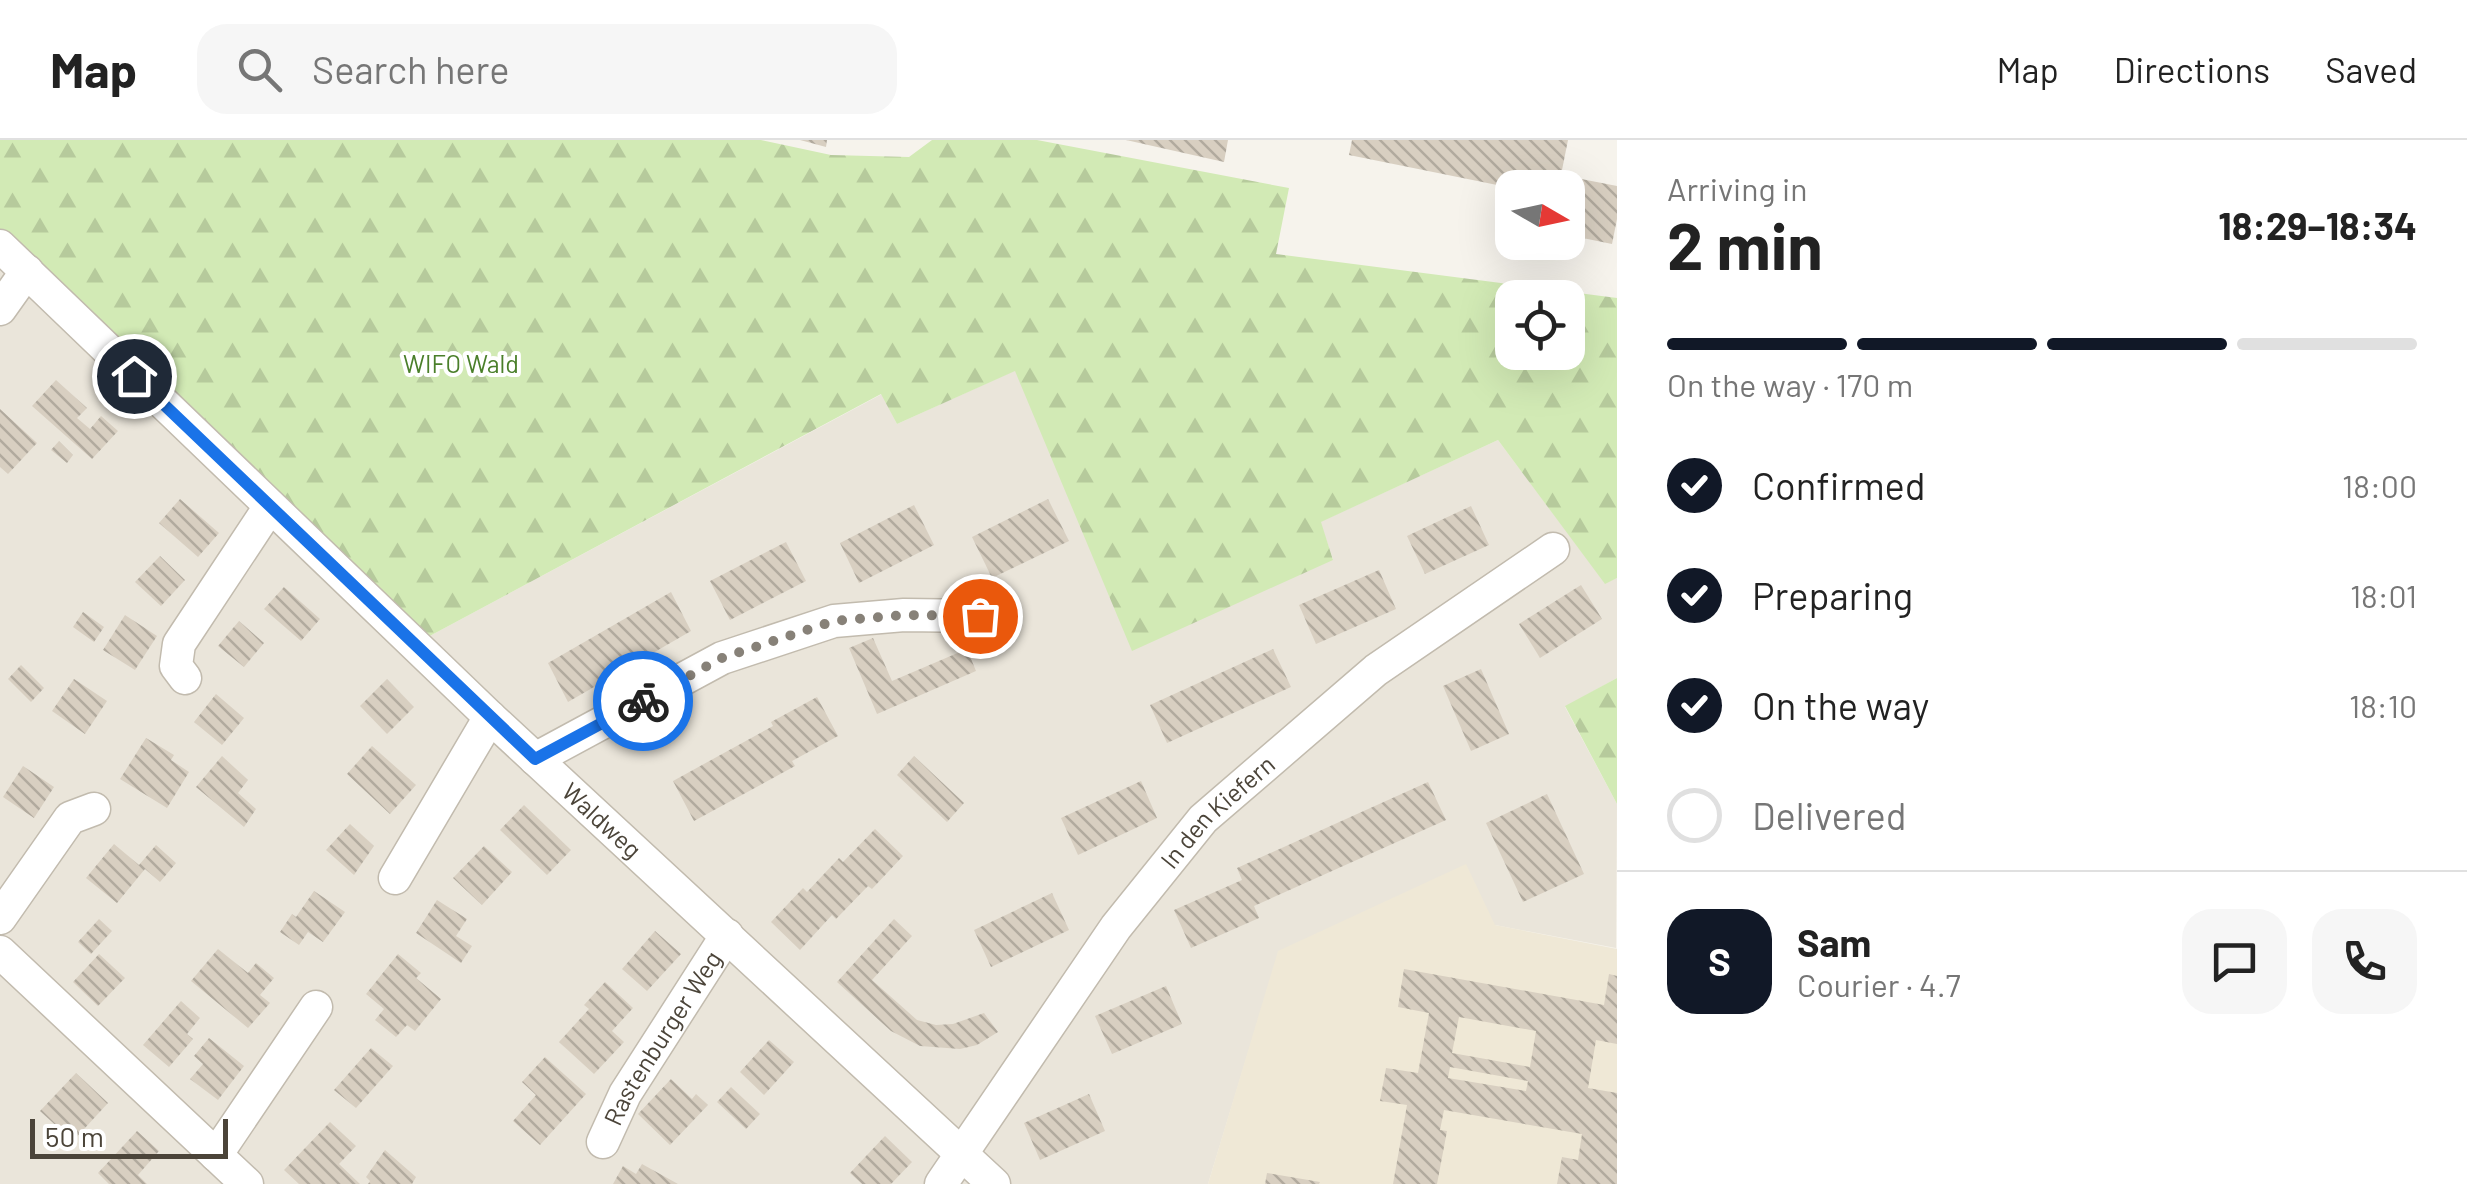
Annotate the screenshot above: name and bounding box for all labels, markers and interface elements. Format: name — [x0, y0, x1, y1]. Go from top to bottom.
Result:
search box — [197, 24, 897, 114]
text: Map — [50, 40, 137, 98]
icon: search — [232, 42, 287, 97]
text: Search here — [312, 46, 509, 92]
text: Map — [1997, 48, 2059, 90]
text: Directions — [2114, 48, 2270, 90]
text: Saved — [2325, 48, 2417, 90]
text: Arriving in — [1667, 169, 1807, 207]
north arrow — [1495, 170, 1585, 260]
map controls — [1495, 170, 1585, 370]
text: 18:29–18:34 — [2218, 202, 2417, 248]
text: 2 min — [1667, 205, 1823, 283]
button: locate — [1495, 280, 1585, 370]
pin — [92, 334, 177, 419]
park label: WIFO Wald — [403, 348, 519, 378]
icon: home — [107, 349, 162, 404]
text: On the way · 170 m — [1667, 365, 1913, 403]
icon: check — [1667, 458, 1722, 513]
text: Confirmed — [1752, 462, 1925, 508]
text: 18:00 — [2342, 466, 2417, 504]
icon: check — [1667, 568, 1722, 623]
text: Preparing — [1752, 572, 1913, 618]
pin — [938, 574, 1023, 659]
text: 18:01 — [2350, 576, 2417, 614]
icon: bag — [953, 589, 1008, 644]
courier — [593, 651, 693, 751]
icon: bike — [616, 674, 671, 729]
icon: check — [1667, 678, 1722, 733]
text: On the way — [1752, 682, 1929, 728]
text: 18:10 — [2349, 686, 2417, 724]
street label: In den Kiefern — [1153, 748, 1280, 874]
street label: Waldweg — [557, 776, 648, 864]
text: Delivered — [1752, 792, 1906, 838]
button: chat — [2182, 909, 2287, 1014]
button: phone — [2312, 909, 2417, 1014]
text: Sam — [1797, 919, 1871, 965]
text: S — [1708, 938, 1731, 984]
street label: Rastenburger Weg — [597, 945, 727, 1130]
text: Courier · 4.7 — [1797, 965, 1961, 1003]
scale bar — [30, 1114, 228, 1158]
text: 50 m — [45, 1119, 104, 1153]

